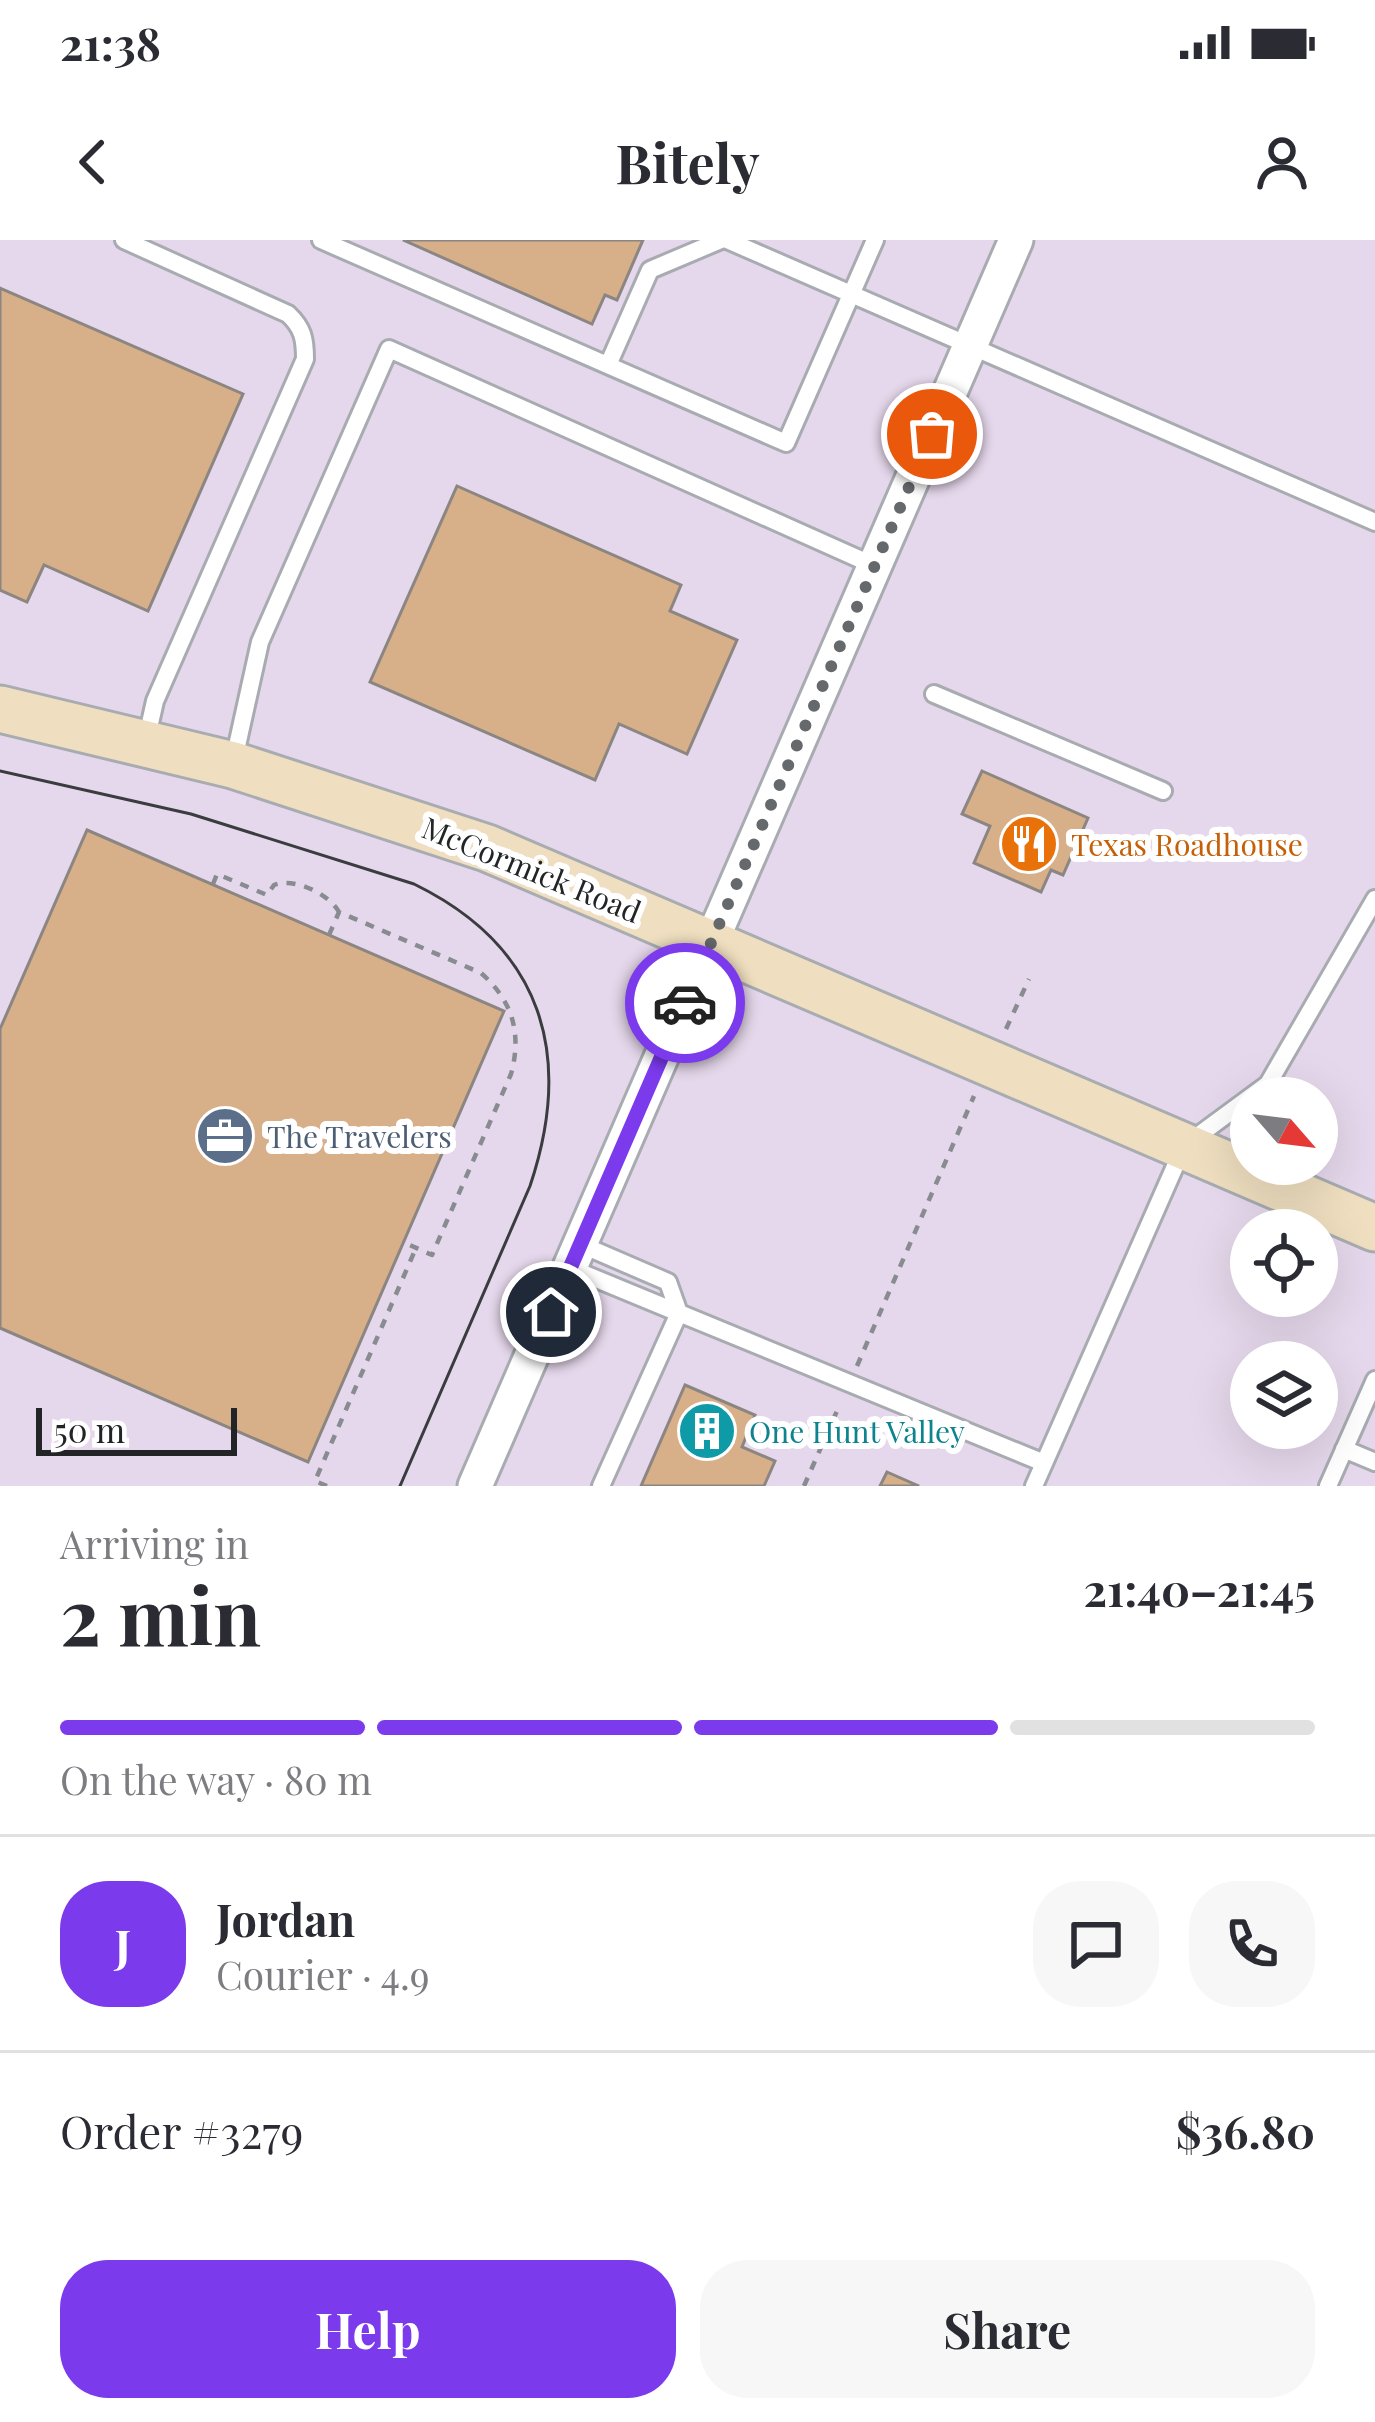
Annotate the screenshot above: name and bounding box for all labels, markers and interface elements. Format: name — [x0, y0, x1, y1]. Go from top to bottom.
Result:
text: 21:38 — [60, 12, 161, 72]
text: Bitely — [615, 126, 760, 198]
icon: back — [60, 129, 126, 195]
icon: person — [1249, 129, 1315, 195]
pin — [881, 383, 983, 485]
icon: bag — [899, 401, 965, 467]
street label: McCormick Road — [417, 807, 647, 931]
restaurant icon: Texas Roadhouse — [998, 813, 1060, 875]
place label: Texas Roadhouse — [1071, 824, 1303, 864]
courier — [625, 943, 745, 1063]
icon: car — [652, 970, 718, 1036]
north arrow — [1230, 1077, 1338, 1185]
map controls — [1230, 1077, 1338, 1449]
office icon: The Travelers — [194, 1105, 256, 1167]
place label: The Travelers — [267, 1116, 452, 1156]
button: locate — [1230, 1209, 1338, 1317]
pin — [500, 1261, 602, 1363]
icon: home — [518, 1279, 584, 1345]
button: layers — [1230, 1341, 1338, 1449]
building icon: One Hunt Valley — [676, 1400, 738, 1462]
scale bar — [36, 1402, 237, 1455]
text: 50 m — [54, 1407, 125, 1451]
place label: One Hunt Valley — [749, 1411, 965, 1451]
text: Arriving in — [60, 1517, 249, 1569]
text: 21:40–21:45 — [1084, 1558, 1315, 1618]
text: 2 min — [60, 1562, 261, 1666]
text: On the way · 80 m — [60, 1753, 372, 1805]
button: chat — [1033, 1881, 1159, 2007]
button: phone — [1189, 1881, 1315, 2007]
text: Jordan — [216, 1888, 355, 1948]
text: J — [115, 1914, 131, 1974]
text: Courier · 4.9 — [216, 1948, 430, 2000]
text: Order #3279 — [60, 2100, 303, 2160]
text: $36.80 — [1176, 2100, 1315, 2160]
button: Help — [60, 2260, 676, 2398]
button: Share — [700, 2260, 1315, 2398]

